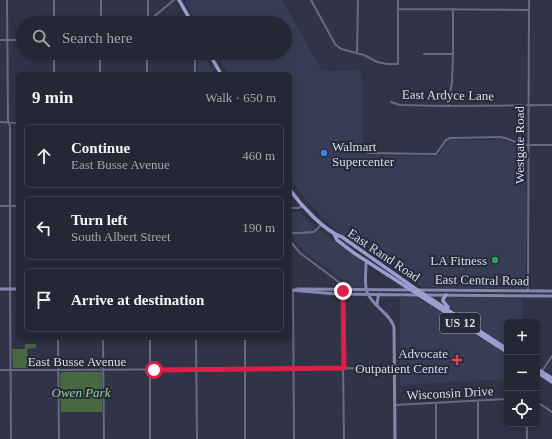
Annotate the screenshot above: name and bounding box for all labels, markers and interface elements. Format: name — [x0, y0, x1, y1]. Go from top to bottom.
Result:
search box — [16, 16, 292, 60]
icon: search — [30, 27, 52, 49]
text: Search here — [62, 30, 132, 46]
street label: East Ardyce Lane — [402, 87, 495, 103]
text: 9 min — [32, 88, 73, 107]
text: Walk · 650 m — [205, 90, 276, 105]
street label: Westgate Road — [512, 105, 527, 184]
place label: Walmart Supercenter — [332, 139, 395, 169]
text: Continue — [71, 140, 130, 156]
icon: ahead — [33, 145, 55, 167]
text: 460 m — [242, 148, 275, 163]
marker: Walmart Supercenter — [319, 148, 329, 158]
text: East Busse Avenue — [71, 157, 170, 172]
text: Turn left — [71, 212, 128, 228]
icon: left — [33, 217, 55, 239]
text: 190 m — [242, 220, 275, 235]
street label: East Rand Road — [345, 225, 423, 285]
text: South Albert Street — [71, 229, 171, 244]
place label: LA Fitness — [430, 253, 487, 268]
marker: LA Fitness — [490, 255, 500, 265]
street label: East Central Road — [435, 272, 530, 288]
route end — [334, 282, 352, 300]
icon: arrive — [33, 289, 55, 311]
text: Arrive at destination — [71, 292, 204, 308]
road number: US 12 — [440, 313, 480, 333]
map controls — [504, 319, 540, 427]
button: + — [504, 319, 540, 355]
place label: Advocate Outpatient Center — [355, 346, 449, 376]
street label: East Busse Avenue — [28, 354, 127, 369]
marker: Advocate Outpatient Center — [451, 354, 463, 366]
button: − — [504, 355, 540, 391]
route start — [145, 361, 163, 379]
street label: Wisconsin Drive — [406, 383, 494, 403]
park label: Owen Park — [52, 385, 111, 400]
button: locate — [504, 391, 540, 427]

